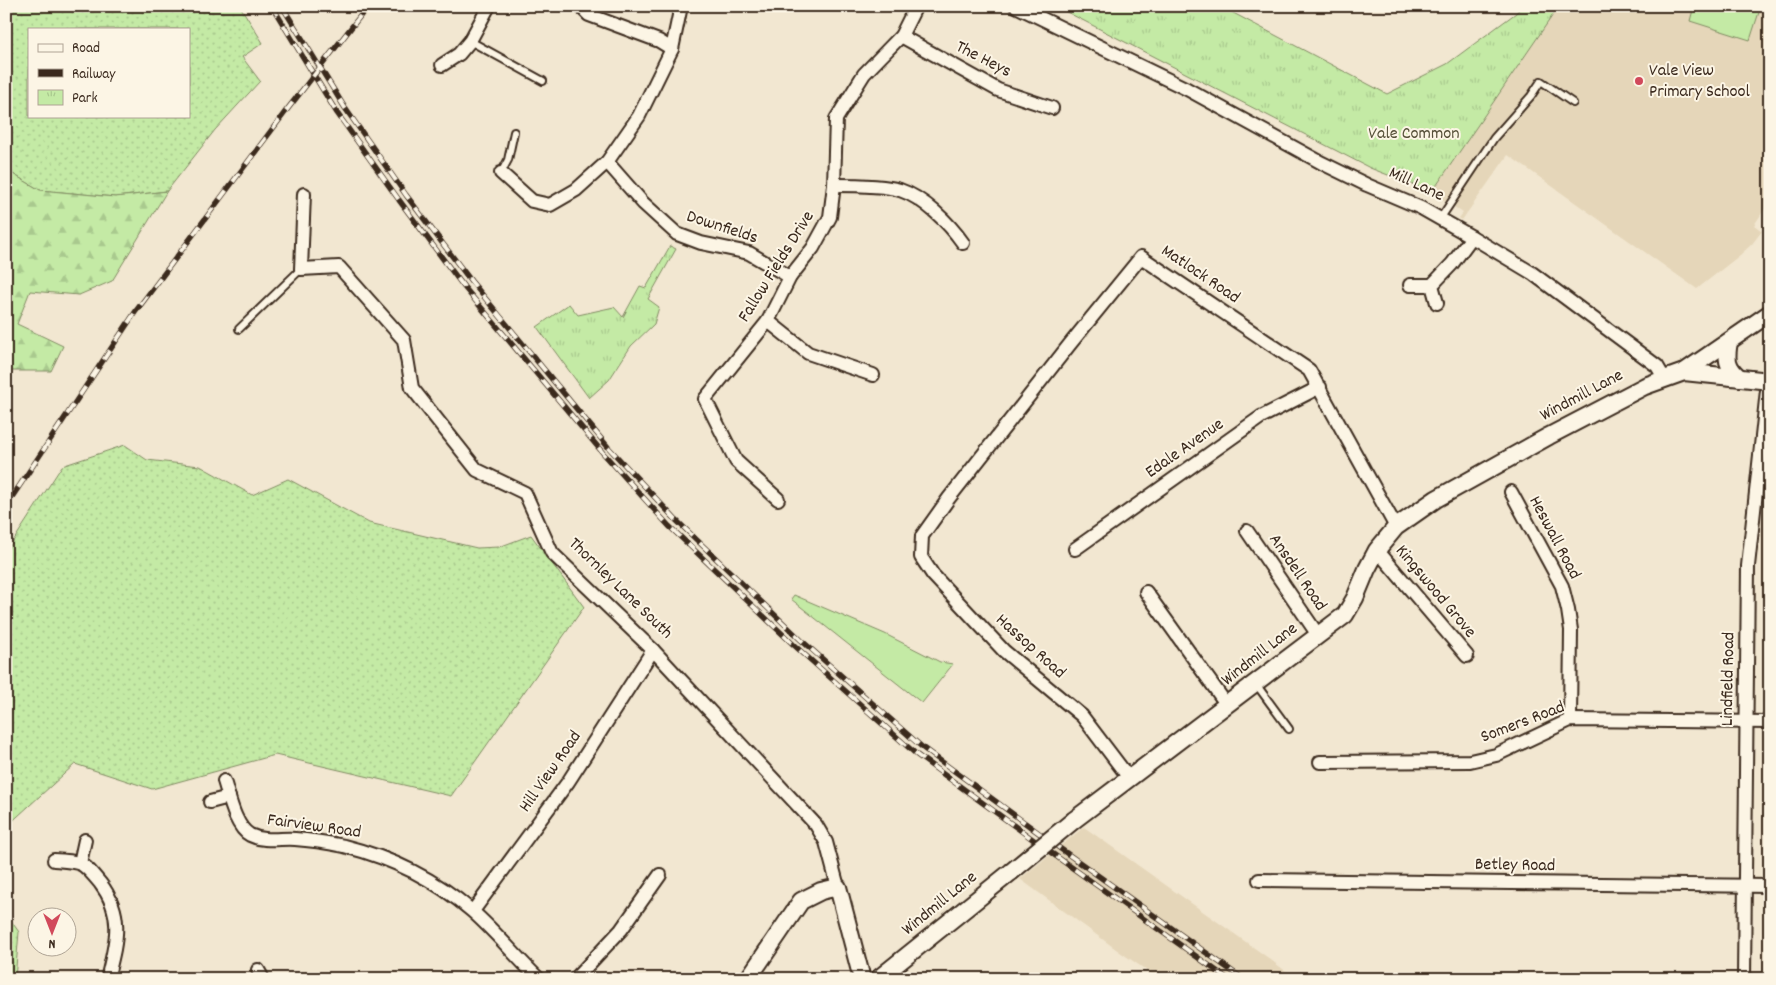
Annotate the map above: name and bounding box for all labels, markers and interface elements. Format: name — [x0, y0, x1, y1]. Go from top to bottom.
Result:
legend — [28, 28, 190, 118]
street label: The Heys — [951, 35, 1015, 85]
text: Road — [72, 38, 100, 60]
place label: Vale View Primary School — [1649, 59, 1750, 105]
text: Railway — [72, 64, 116, 86]
marker: Vale View Primary School — [1633, 75, 1645, 87]
text: Park — [72, 88, 98, 110]
park label: Vale Common — [1368, 122, 1460, 147]
street label: Mill Lane — [1384, 161, 1448, 209]
street label: Downfields — [683, 205, 761, 251]
street label: Fallow Fields Drive — [733, 206, 821, 328]
street label: Matlock Road — [1156, 239, 1244, 311]
street label: Windmill Lane — [1536, 364, 1628, 428]
street label: Edale Avenue — [1141, 413, 1229, 485]
street label: Heswall Road — [1522, 492, 1586, 584]
street label: Ansdell Road — [1262, 529, 1332, 617]
street label: Thornley Lane South — [562, 532, 678, 646]
street label: Kingswood Grove — [1389, 540, 1482, 644]
street label: Hassop Road — [989, 609, 1071, 685]
street label: Windmill Lane — [1217, 617, 1304, 693]
street label: Lindfield Road — [1716, 632, 1742, 726]
street label: Somers Road — [1477, 696, 1569, 750]
street label: Hill View Road — [514, 726, 588, 818]
street label: Fairview Road — [265, 808, 363, 846]
street label: Betley Road — [1475, 853, 1555, 879]
street label: Windmill Lane — [897, 866, 983, 942]
north arrow — [28, 908, 78, 958]
text: N — [48, 933, 55, 953]

